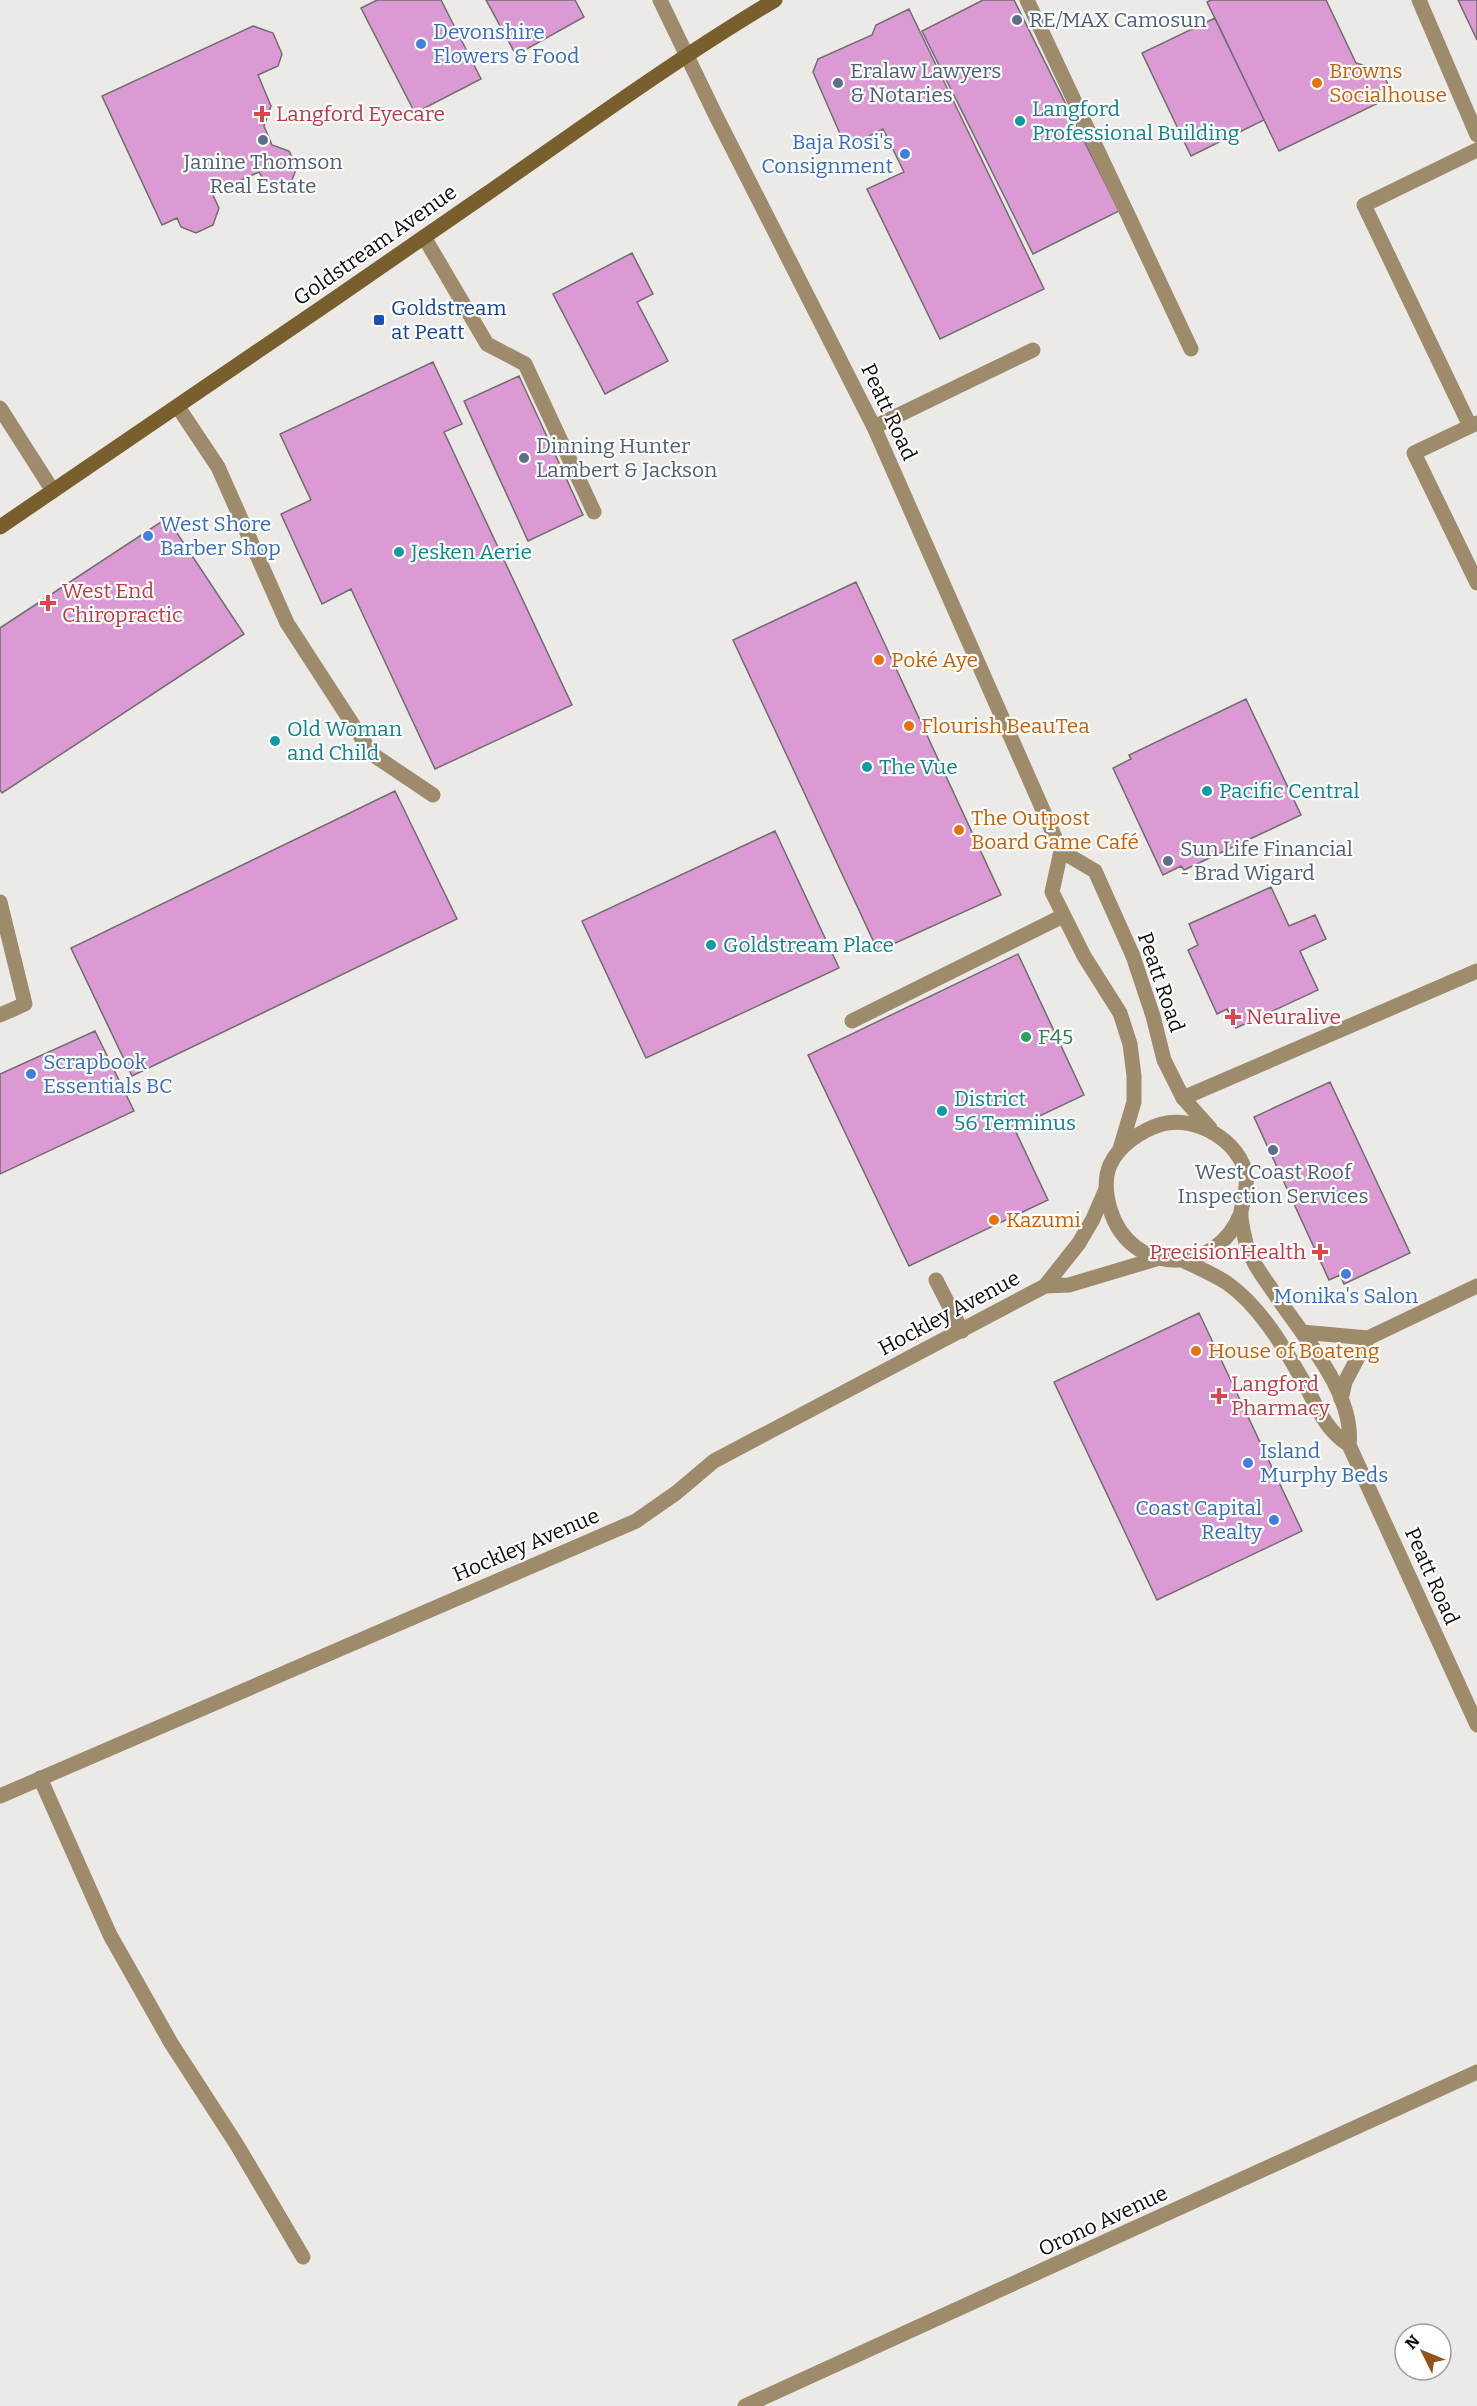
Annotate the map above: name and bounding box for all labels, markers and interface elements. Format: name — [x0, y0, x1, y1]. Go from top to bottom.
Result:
place label: RE/MAX Camosun — [1029, 7, 1207, 33]
marker: RE/MAX Camosun — [1010, 13, 1024, 27]
place label: Devonshire Flowers & Food — [433, 19, 580, 69]
marker: Devonshire Flowers & Food — [414, 37, 428, 51]
place label: Eralaw Lawyers & Notaries — [850, 58, 1001, 108]
place label: Browns Socialhouse — [1329, 58, 1447, 108]
marker: Eralaw Lawyers & Notaries — [831, 76, 845, 90]
marker: Browns Socialhouse — [1310, 76, 1324, 90]
place label: Langford Professional Building — [1032, 96, 1240, 146]
place label: Langford Eyecare — [276, 101, 445, 127]
marker: Langford Eyecare — [253, 105, 271, 123]
marker: Langford Professional Building — [1013, 114, 1027, 128]
place label: Baja Rosi's Consignment — [761, 129, 893, 179]
marker: Janine Thomson Real Estate — [256, 133, 270, 147]
marker: Baja Rosi's Consignment — [898, 147, 912, 161]
place label: Janine Thomson Real Estate — [182, 149, 343, 199]
street label: Goldstream Avenue — [288, 179, 462, 311]
place label: Goldstream at Peatt — [391, 295, 506, 345]
marker: Goldstream at Peatt — [372, 313, 386, 327]
street label: Peatt Road — [855, 359, 923, 465]
place label: Dinning Hunter Lambert & Jackson — [536, 433, 717, 483]
marker: Dinning Hunter Lambert & Jackson — [517, 451, 531, 465]
place label: West Shore Barber Shop — [160, 511, 281, 561]
marker: West Shore Barber Shop — [141, 529, 155, 543]
place label: Jesken Aerie — [410, 539, 532, 565]
marker: Jesken Aerie — [392, 545, 406, 559]
place label: West End Chiropractic — [62, 578, 183, 628]
marker: West End Chiropractic — [39, 594, 57, 612]
place label: Poké Aye — [891, 647, 978, 673]
marker: Poké Aye — [872, 653, 886, 667]
place label: Flourish BeauTea — [921, 713, 1090, 739]
place label: Old Woman and Child — [287, 716, 402, 766]
marker: Flourish BeauTea — [902, 719, 916, 733]
marker: Old Woman and Child — [268, 734, 282, 748]
place label: The Vue — [879, 754, 958, 780]
marker: The Vue — [860, 760, 874, 774]
place label: Pacific Central — [1219, 778, 1360, 804]
marker: Pacific Central — [1200, 784, 1214, 798]
place label: The Outpost Board Game Café — [971, 805, 1139, 855]
marker: The Outpost Board Game Café — [952, 823, 966, 837]
place label: Sun Life Financial - Brad Wigard — [1180, 836, 1353, 886]
marker: Sun Life Financial - Brad Wigard — [1161, 854, 1175, 868]
street label: Peatt Road — [1132, 929, 1190, 1035]
place label: Goldstream Place — [723, 932, 894, 958]
marker: Goldstream Place — [704, 938, 718, 952]
place label: Neuralive — [1246, 1004, 1341, 1030]
marker: Neuralive — [1224, 1008, 1242, 1026]
place label: F45 — [1038, 1024, 1073, 1050]
marker: F45 — [1019, 1030, 1033, 1044]
place label: Scrapbook Essentials BC — [43, 1049, 173, 1099]
marker: Scrapbook Essentials BC — [24, 1067, 38, 1081]
place label: District 56 Terminus — [954, 1086, 1076, 1136]
marker: District 56 Terminus — [935, 1104, 949, 1118]
marker: West Coast Roof Inspection Services — [1266, 1143, 1280, 1157]
place label: West Coast Roof Inspection Services — [1178, 1159, 1368, 1209]
place label: Kazumi — [1006, 1207, 1081, 1233]
marker: Kazumi — [987, 1213, 1001, 1227]
place label: PrecisionHealth — [1149, 1239, 1306, 1265]
marker: PrecisionHealth — [1311, 1243, 1329, 1261]
street label: Hockley Avenue — [874, 1265, 1024, 1361]
marker: Monika's Salon — [1339, 1267, 1353, 1281]
place label: Monika's Salon — [1274, 1283, 1418, 1309]
place label: House of Boateng — [1208, 1338, 1380, 1364]
marker: House of Boateng — [1189, 1344, 1203, 1358]
place label: Langford Pharmacy — [1231, 1371, 1331, 1421]
marker: Langford Pharmacy — [1212, 1389, 1226, 1403]
place label: Island Murphy Beds — [1260, 1438, 1388, 1488]
marker: Island Murphy Beds — [1241, 1456, 1255, 1470]
place label: Coast Capital Realty — [1135, 1495, 1263, 1545]
street label: Hockley Avenue — [449, 1502, 603, 1588]
marker: Coast Capital Realty — [1267, 1513, 1281, 1527]
street label: Peatt Road — [1399, 1523, 1465, 1629]
street label: Orono Avenue — [1034, 2180, 1172, 2262]
north arrow — [1393, 2322, 1453, 2382]
text: N — [1401, 2331, 1424, 2353]

